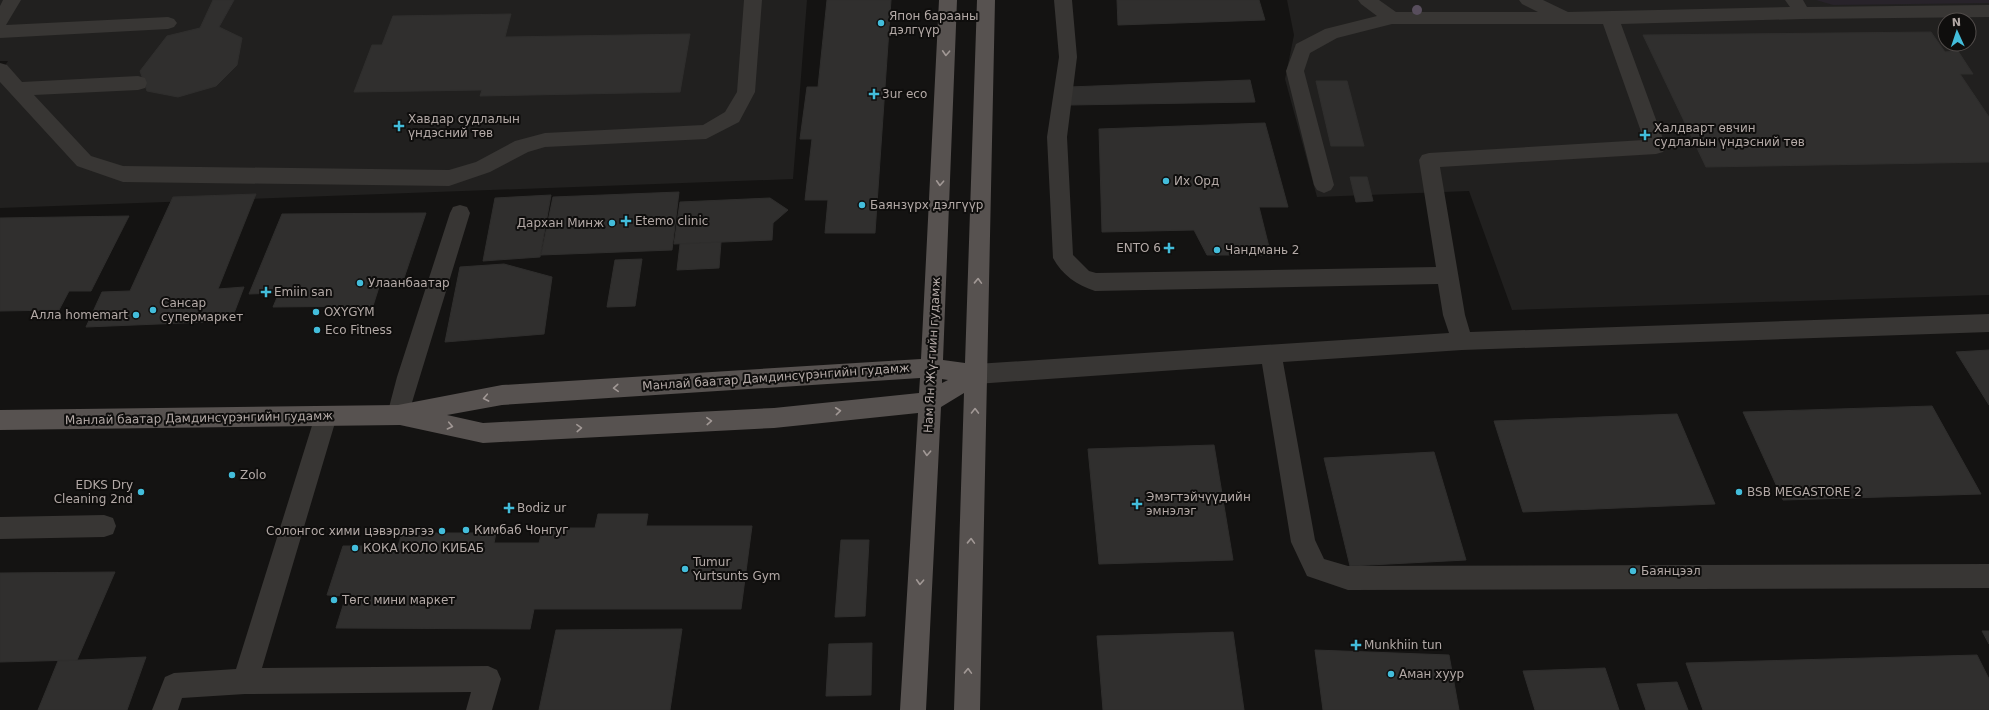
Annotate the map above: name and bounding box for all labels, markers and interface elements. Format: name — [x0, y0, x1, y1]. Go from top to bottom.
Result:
place label: Япон барааны дэлгүүр — [889, 9, 979, 37]
north arrow — [1937, 12, 1977, 52]
text: N — [1952, 16, 1961, 29]
marker: Япон барааны дэлгүүр — [876, 18, 886, 28]
one-way arrow — [941, 50, 950, 56]
place label: 3ur eco — [882, 87, 927, 101]
marker: 3ur eco — [869, 89, 879, 99]
place label: Хавдар судлалын үндэсний төв — [408, 112, 520, 140]
marker: Хавдар судлалын үндэсний төв — [393, 120, 405, 132]
place label: Халдварт өвчин судлалын үндэсний төв — [1654, 121, 1805, 149]
marker: Халдварт өвчин судлалын үндэсний төв — [1639, 129, 1651, 141]
place label: Их Орд — [1174, 174, 1219, 188]
marker: Их Орд — [1161, 176, 1171, 186]
one-way arrow — [935, 180, 944, 186]
place label: Баянзүрх дэлгүүр — [870, 198, 983, 212]
marker: Баянзүрх дэлгүүр — [857, 200, 867, 210]
place label: Etemo clinic — [635, 214, 708, 228]
marker: Etemo clinic — [620, 215, 632, 227]
place label: Дархан Минж — [517, 216, 604, 230]
marker: Дархан Минж — [607, 218, 617, 228]
place label: ENTO 6 — [1116, 241, 1161, 255]
marker: ENTO 6 — [1164, 243, 1174, 253]
place label: Чандмань 2 — [1225, 243, 1300, 257]
marker: Чандмань 2 — [1212, 245, 1222, 255]
place label: Улаанбаатар — [368, 276, 450, 290]
street label: Нам Ян Жү-гийн гудамж — [921, 277, 943, 433]
marker: Улаанбаатар — [355, 278, 365, 288]
one-way arrow — [974, 278, 982, 284]
place label: Emiin san — [274, 285, 333, 299]
marker: Emiin san — [261, 287, 271, 297]
place label: Сансар супермаркет — [161, 296, 243, 324]
marker: Сансар супермаркет — [148, 305, 158, 315]
place label: OXYGYM — [324, 305, 375, 319]
marker: OXYGYM — [311, 307, 321, 317]
place label: Алла homemart — [31, 308, 128, 322]
marker: Алла homemart — [131, 310, 141, 320]
place label: Eco Fitness — [325, 323, 392, 337]
marker: Eco Fitness — [312, 325, 322, 335]
street label: Манлай баатар Дамдинсүрэнгийн гудамж — [642, 361, 910, 393]
one-way arrow — [613, 383, 619, 392]
one-way arrow — [483, 394, 489, 402]
one-way arrow — [835, 407, 842, 416]
one-way arrow — [971, 408, 979, 414]
street label: Манлай баатар Дамдинсүрэнгийн гудамж — [65, 409, 333, 427]
one-way arrow — [706, 417, 712, 426]
one-way arrow — [447, 422, 453, 430]
one-way arrow — [576, 424, 582, 432]
one-way arrow — [923, 449, 932, 456]
place label: Zolo — [240, 468, 266, 482]
marker: Zolo — [227, 470, 237, 480]
place label: EDKS Dry Cleaning 2nd — [54, 478, 133, 506]
place label: BSB MEGASTORE 2 — [1747, 485, 1862, 499]
marker: EDKS Dry Cleaning 2nd — [136, 487, 146, 497]
marker: BSB MEGASTORE 2 — [1734, 487, 1744, 497]
place label: Эмэгтэйчүүдийн эмнэлэг — [1146, 490, 1251, 518]
marker: Эмэгтэйчүүдийн эмнэлэг — [1131, 498, 1143, 510]
place label: Bodiz ur — [517, 501, 566, 515]
marker: Bodiz ur — [504, 503, 514, 513]
place label: Кимбаб Чонгуг — [474, 523, 568, 537]
place label: Солонгос хими цэвэрлэгээ — [266, 524, 434, 538]
marker: Кимбаб Чонгуг — [461, 525, 471, 535]
marker: Солонгос хими цэвэрлэгээ — [437, 526, 447, 536]
one-way arrow — [967, 538, 976, 544]
place label: КОКА КОЛО КИБАБ — [363, 541, 484, 555]
marker: КОКА КОЛО КИБАБ — [350, 543, 360, 553]
place label: Tumur Yurtsunts Gym — [692, 555, 781, 583]
marker: Tumur Yurtsunts Gym — [680, 564, 690, 574]
place label: Баянцээл — [1641, 564, 1701, 578]
marker: Баянцээл — [1628, 566, 1638, 576]
one-way arrow — [916, 579, 924, 585]
place label: Төгс мини маркет — [341, 593, 455, 607]
marker: Төгс мини маркет — [329, 595, 339, 605]
place label: Munkhiin tun — [1364, 638, 1442, 652]
marker: Munkhiin tun — [1351, 640, 1361, 650]
place label: Аман хуур — [1399, 667, 1464, 681]
one-way arrow — [964, 668, 972, 674]
marker: Аман хуур — [1386, 669, 1396, 679]

